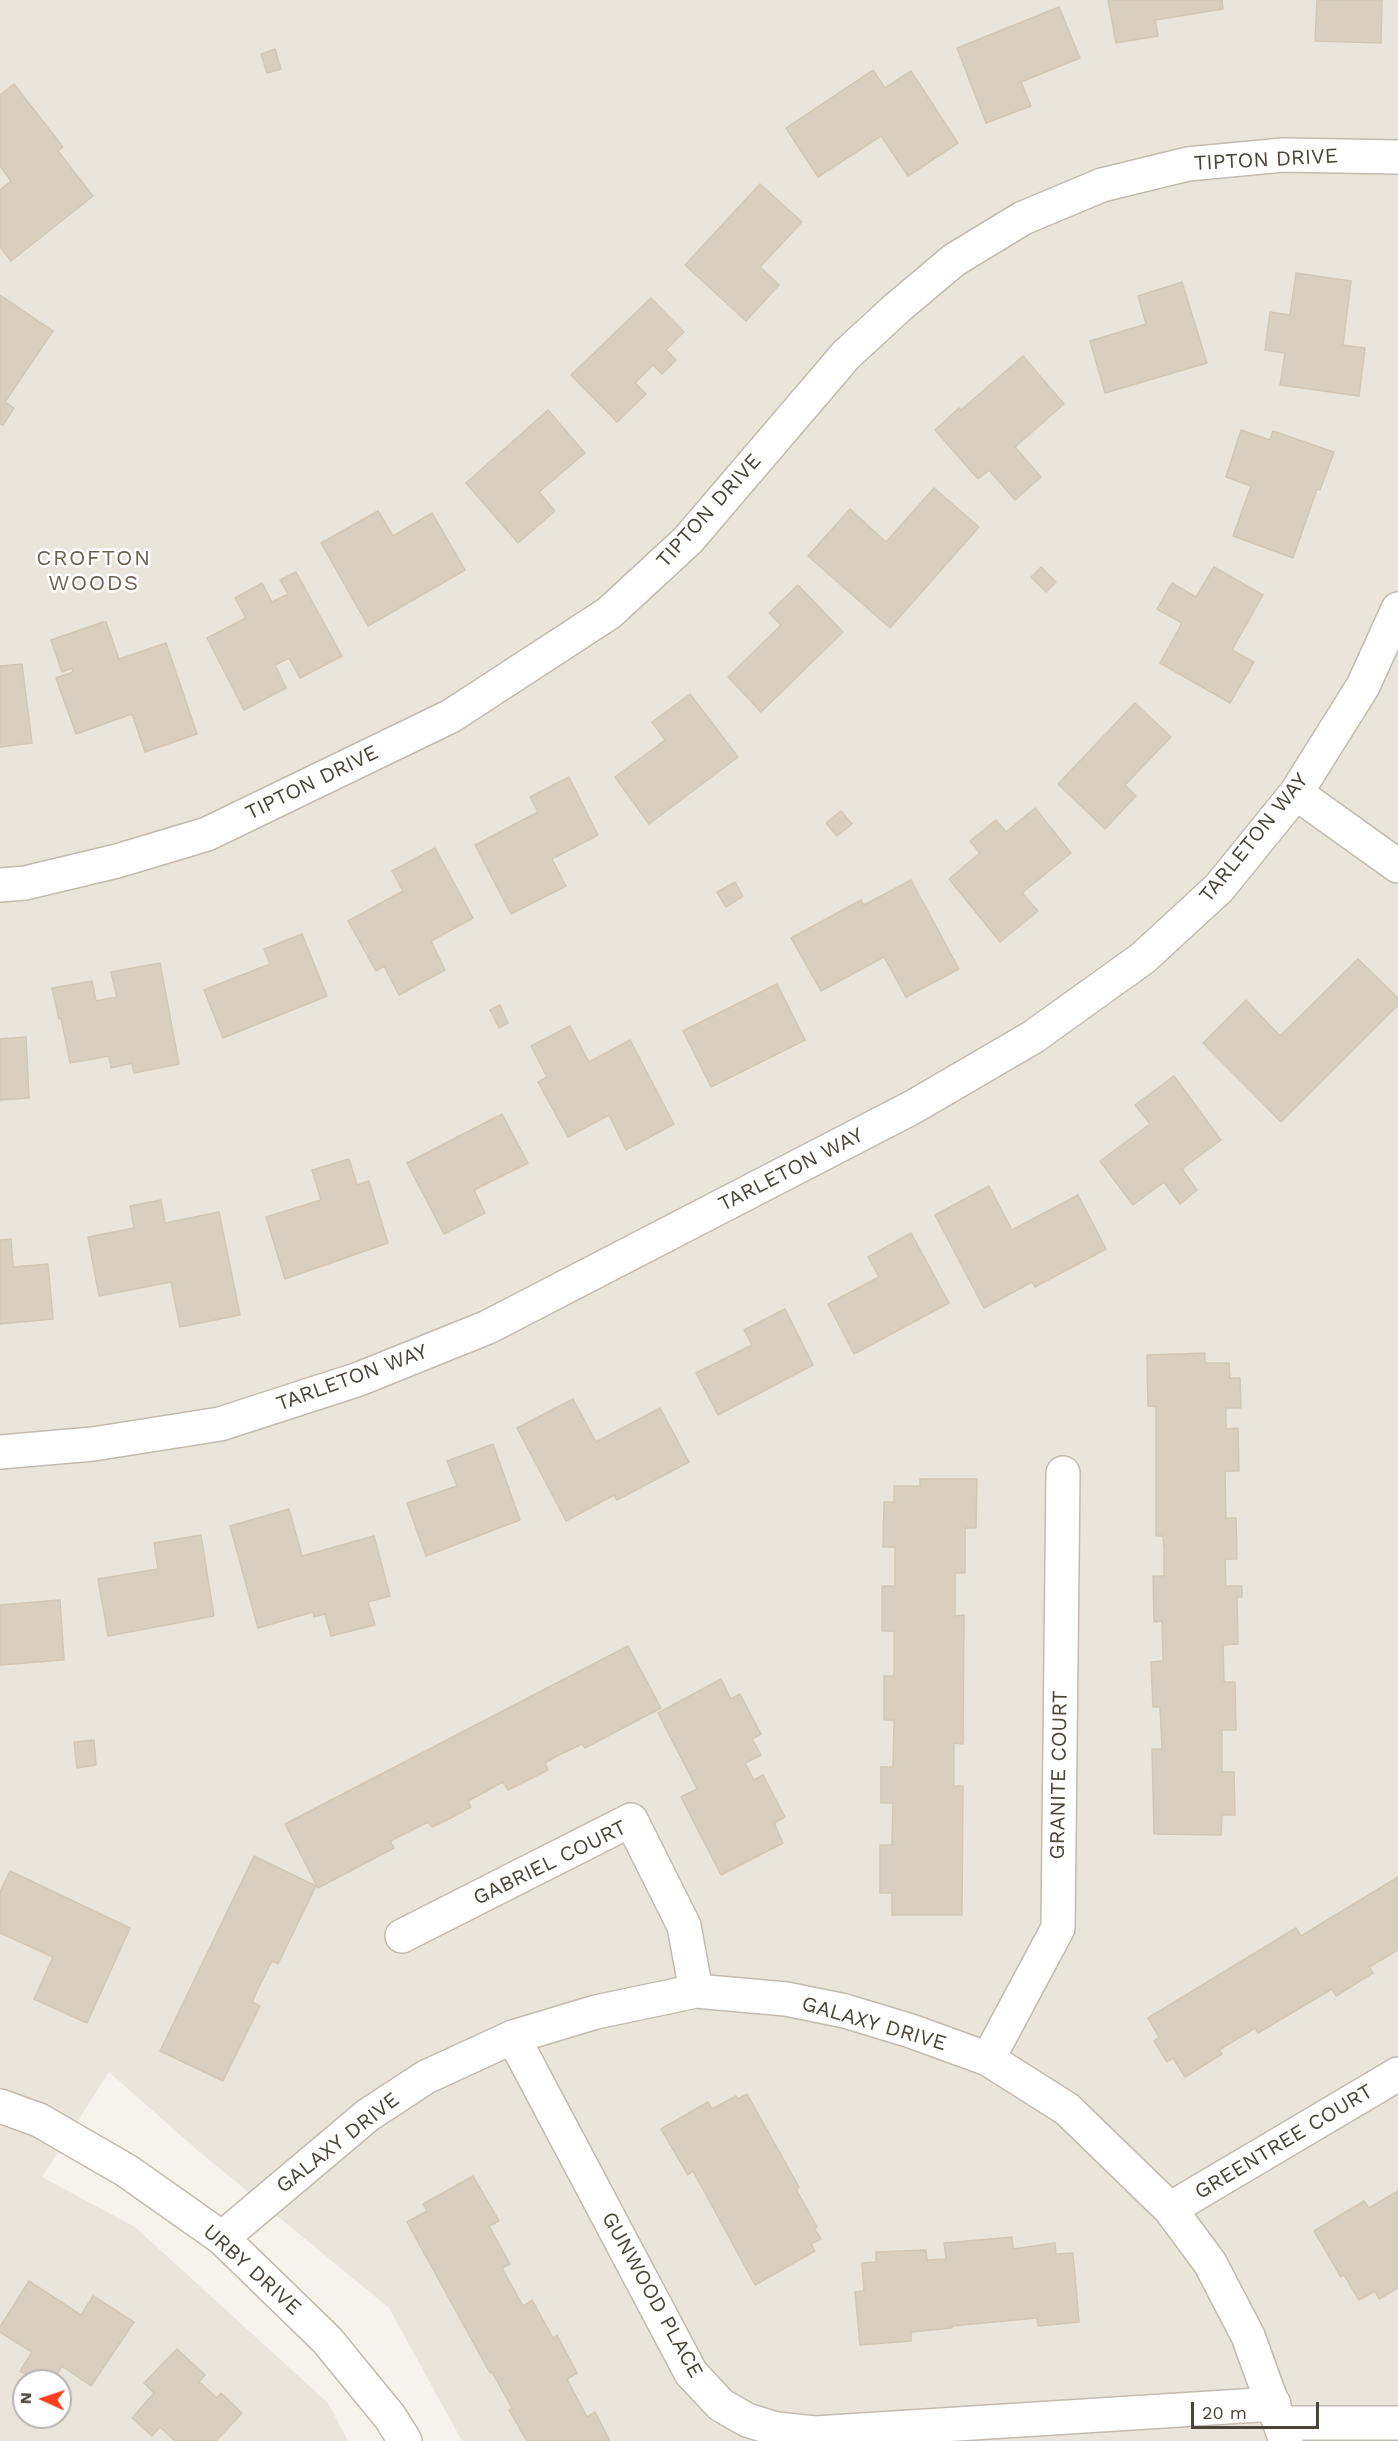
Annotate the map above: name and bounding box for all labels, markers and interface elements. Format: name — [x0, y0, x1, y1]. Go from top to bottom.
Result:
street label: TIPTON DRIVE — [1193, 144, 1339, 176]
street label: TIPTON DRIVE — [651, 449, 767, 573]
district label: CROFTON WOODS — [36, 546, 152, 598]
street label: TIPTON DRIVE — [242, 740, 382, 826]
street label: TARLETON WAY — [1194, 768, 1314, 908]
street label: TARLETON WAY — [714, 1123, 868, 1217]
street label: TARLETON WAY — [273, 1339, 431, 1417]
street label: GRANITE COURT — [1045, 1690, 1073, 1860]
street label: GABRIEL COURT — [469, 1815, 631, 1911]
street label: GALAXY DRIVE — [799, 1991, 949, 2057]
street label: GREENTREE COURT — [1190, 2079, 1378, 2205]
street label: GALAXY DRIVE — [271, 2087, 405, 2199]
street label: GUNWOOD PLACE — [596, 2208, 708, 2382]
street label: URBY DRIVE — [198, 2219, 306, 2321]
north arrow — [12, 2369, 72, 2429]
scale bar — [1194, 2390, 1322, 2428]
text: N — [16, 2392, 35, 2405]
text: 20 m — [1202, 2402, 1247, 2423]

